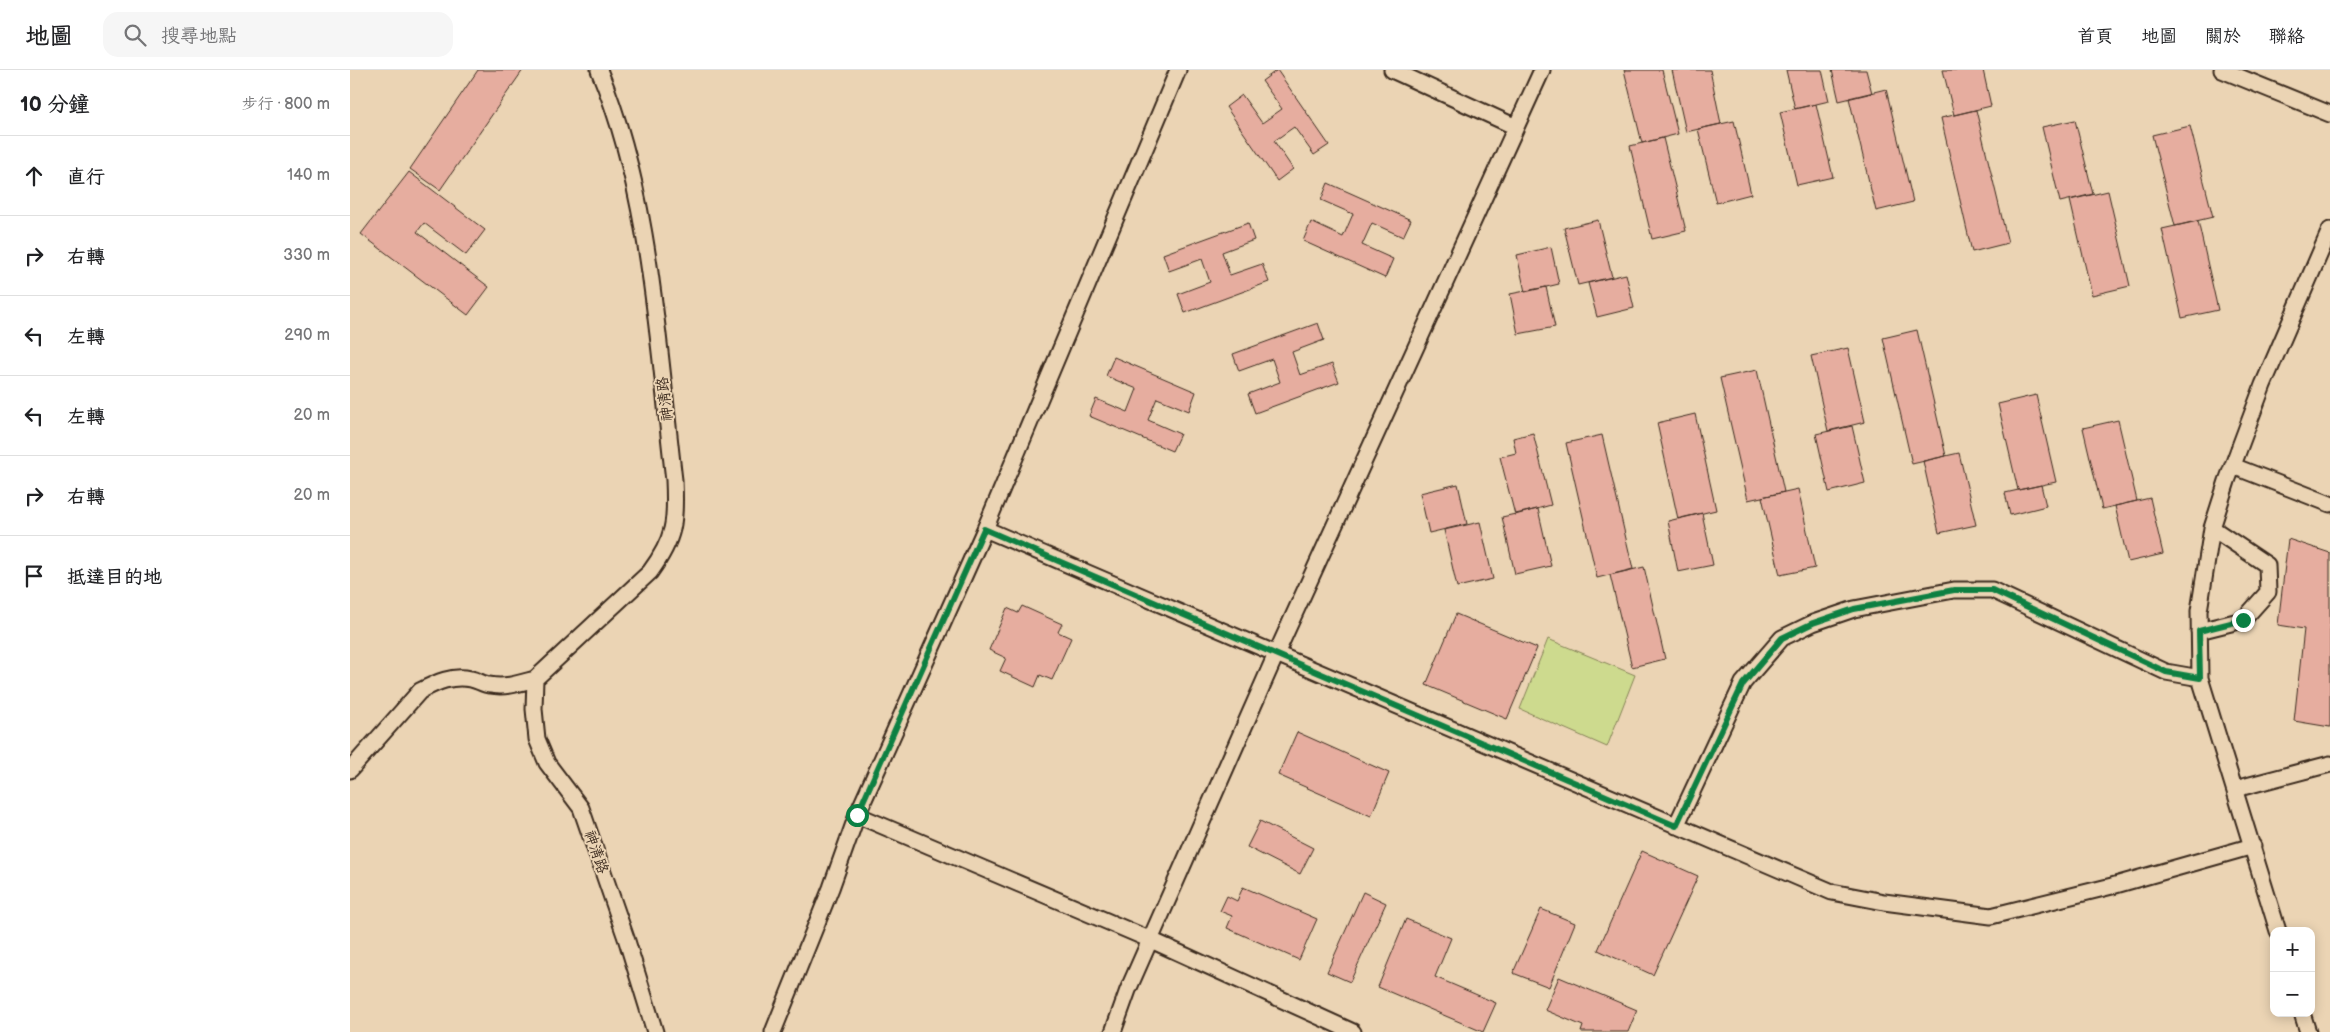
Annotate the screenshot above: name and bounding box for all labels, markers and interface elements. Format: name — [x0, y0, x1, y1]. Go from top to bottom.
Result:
search box — [103, 12, 453, 57]
icon: search — [121, 21, 149, 49]
text: 地圖 — [25, 22, 73, 51]
text: 搜尋地點 — [161, 25, 237, 48]
text: 首頁 — [2077, 26, 2113, 47]
text: 地圖 — [2141, 26, 2177, 47]
text: 關於 — [2205, 26, 2241, 47]
text: 聯絡 — [2269, 26, 2305, 47]
text: 10 分鐘 — [20, 92, 90, 117]
text: 步行 · 800 m — [242, 95, 330, 114]
icon: ahead — [20, 162, 48, 190]
text: 直行 — [67, 166, 105, 189]
text: 140 m — [287, 166, 330, 185]
icon: right — [20, 242, 48, 270]
text: 右轉 — [67, 246, 105, 269]
text: 330 m — [283, 246, 330, 265]
icon: left — [20, 322, 48, 350]
text: 左轉 — [67, 326, 105, 349]
text: 290 m — [284, 326, 330, 345]
street label: 神清路 — [653, 376, 677, 422]
icon: left — [20, 402, 48, 430]
text: 左轉 — [67, 406, 105, 429]
text: 20 m — [294, 406, 330, 425]
icon: right — [20, 482, 48, 510]
text: 右轉 — [67, 486, 105, 509]
text: 20 m — [294, 486, 330, 505]
icon: arrive — [20, 562, 48, 590]
text: 抵達目的地 — [67, 566, 162, 589]
route end — [2232, 609, 2255, 632]
route start — [846, 804, 869, 827]
street label: 神清路 — [580, 828, 612, 876]
map controls — [2270, 927, 2315, 1017]
button: + — [2270, 927, 2315, 972]
button: − — [2270, 972, 2315, 1017]

